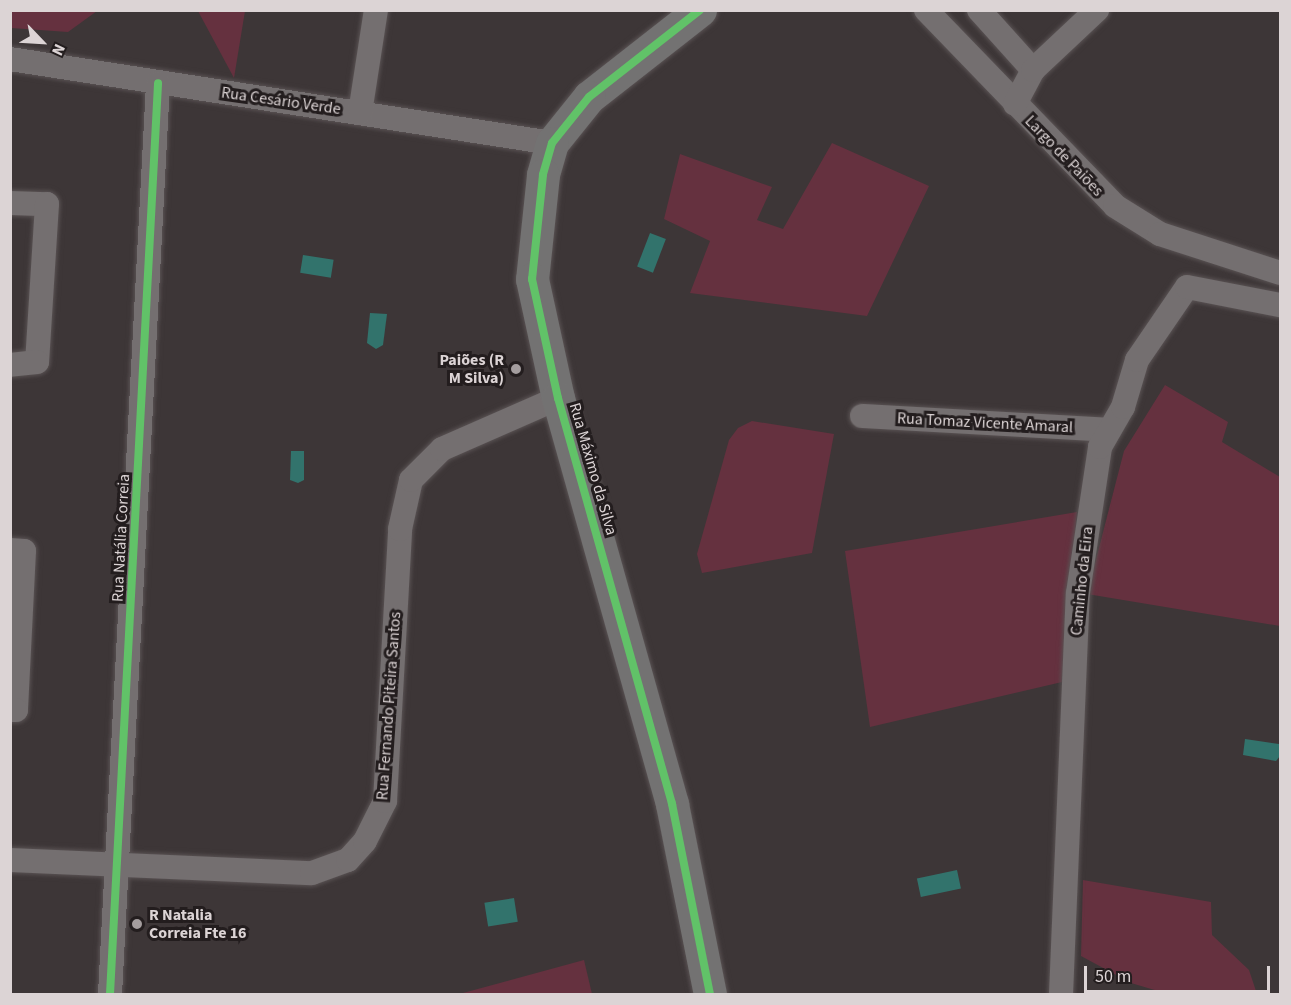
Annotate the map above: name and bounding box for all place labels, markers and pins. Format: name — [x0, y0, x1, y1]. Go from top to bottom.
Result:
place label: Paiões (R M Silva) — [439, 350, 504, 388]
marker: Paiões (R M Silva) — [509, 362, 523, 376]
place label: R Natalia Correia Fte 16 — [149, 905, 247, 943]
marker: R Natalia Correia Fte 16 — [130, 917, 144, 931]

